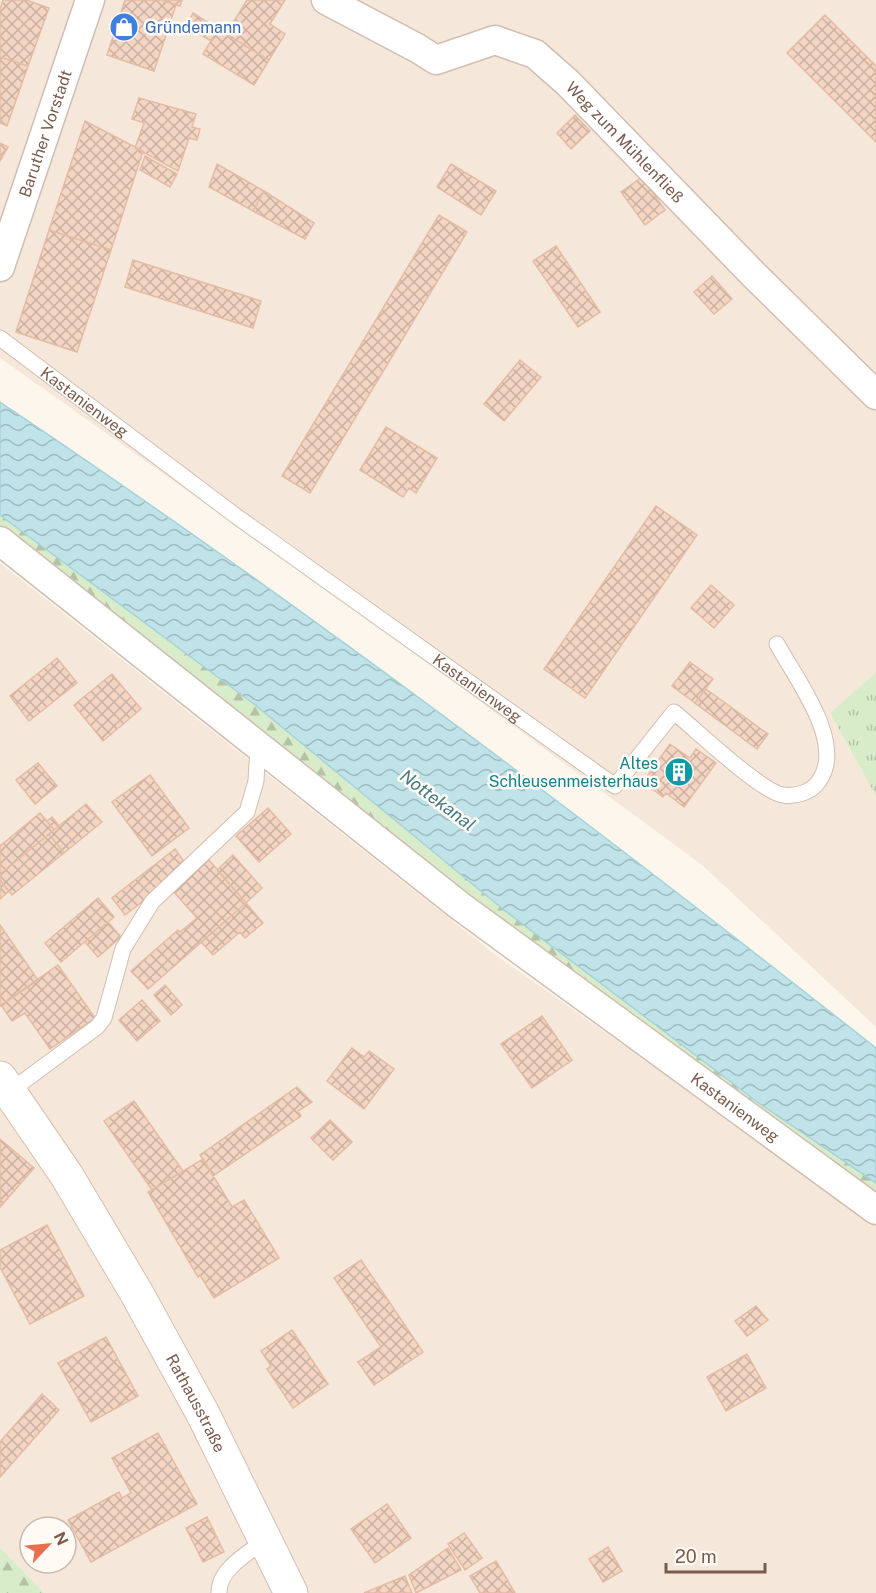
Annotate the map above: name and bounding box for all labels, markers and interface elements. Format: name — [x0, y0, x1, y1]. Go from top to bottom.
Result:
shop icon: Gründemann — [108, 11, 140, 43]
place label: Gründemann — [145, 18, 241, 37]
street label: Baruther Vorstadt — [15, 67, 75, 200]
street label: Weg zum Mühlenfließ — [562, 77, 688, 206]
street label: Kastanienweg — [37, 363, 132, 441]
street label: Kastanienweg — [429, 650, 526, 726]
place label: Altes Schleusenmeisterhaus — [489, 754, 658, 791]
building icon: Altes Schleusenmeisterhaus — [663, 756, 695, 788]
water label: Nottekanal — [396, 765, 480, 835]
street label: Kastanienweg — [687, 1068, 783, 1146]
street label: Rathausstraße — [162, 1351, 230, 1455]
north arrow — [18, 1515, 78, 1575]
text: N — [50, 1529, 72, 1548]
scale bar — [666, 1536, 765, 1574]
text: 20 m — [675, 1546, 717, 1567]

